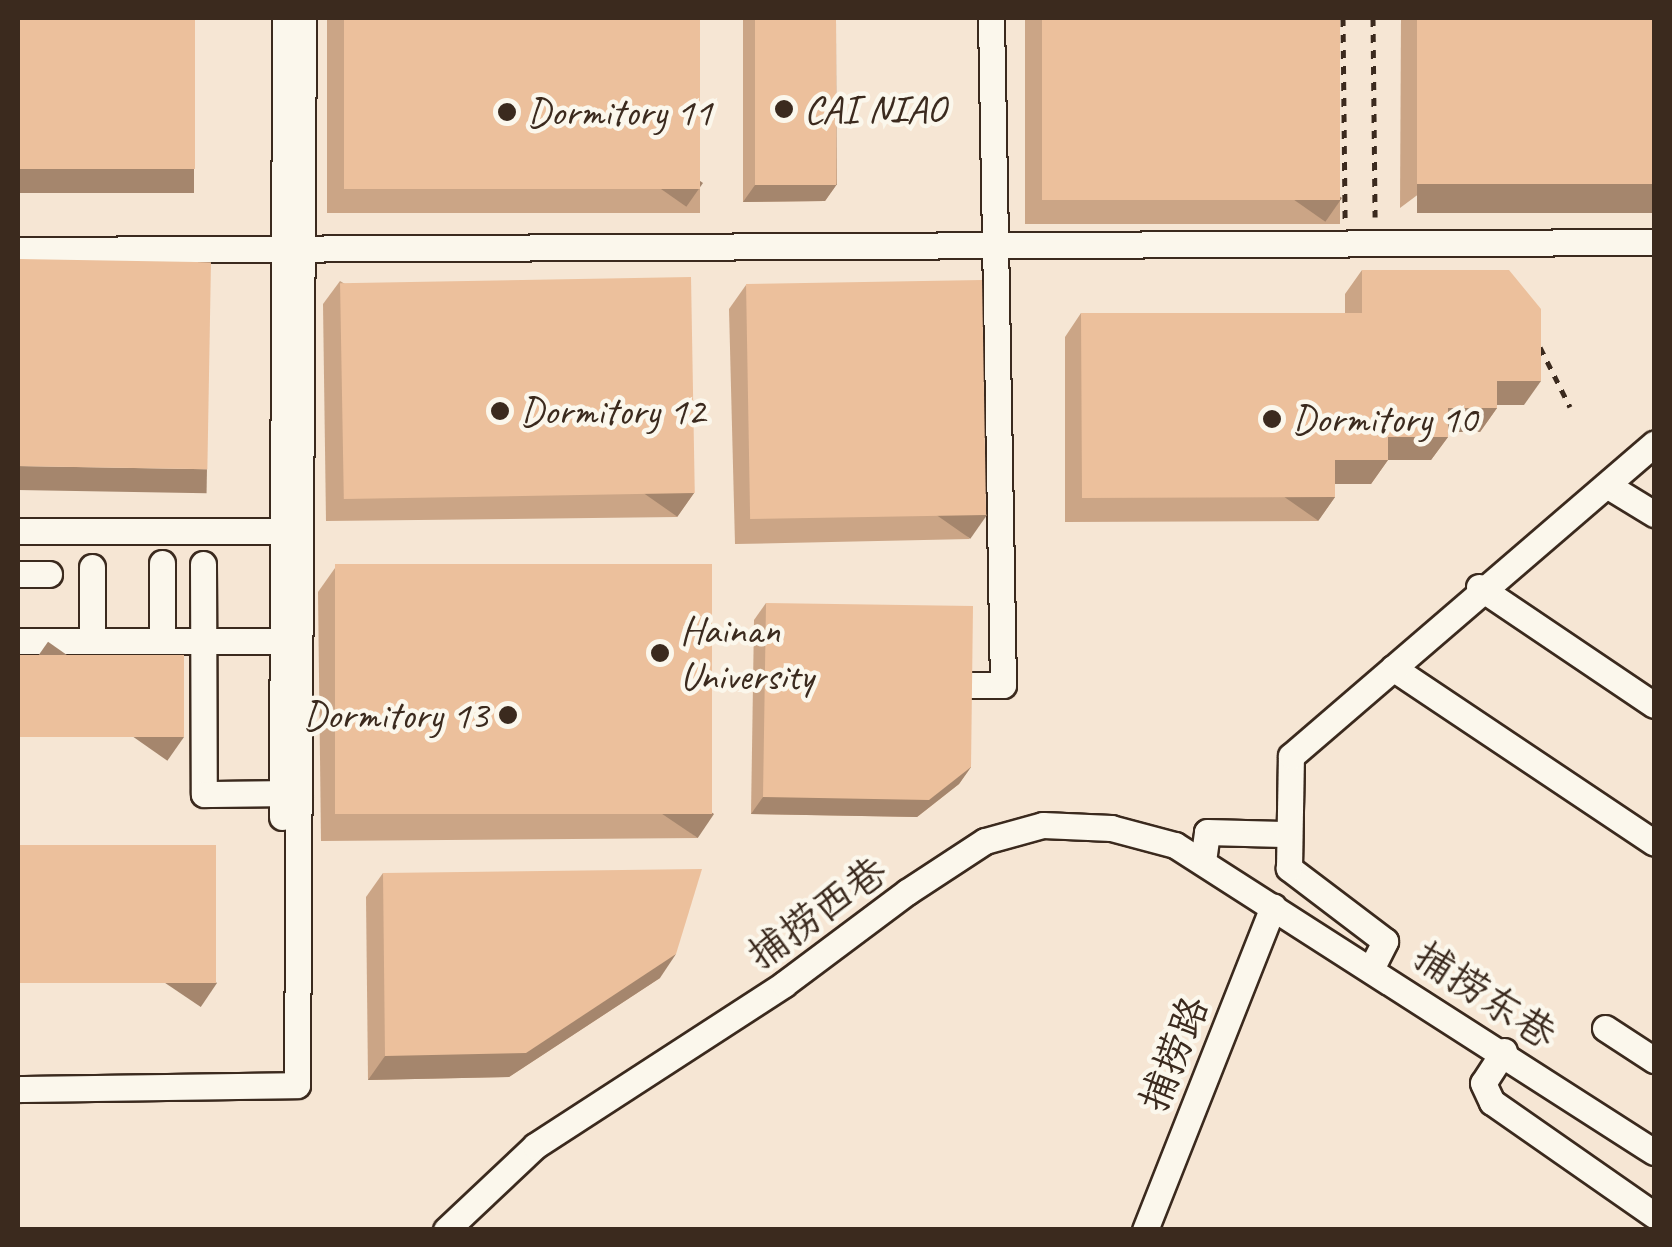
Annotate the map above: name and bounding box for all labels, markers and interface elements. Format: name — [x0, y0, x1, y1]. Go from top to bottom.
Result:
place label: CAI NIAO — [804, 85, 948, 133]
place label: Dormitory 11 — [527, 88, 712, 136]
marker: CAI NIAO — [773, 98, 795, 120]
marker: Dormitory 11 — [496, 101, 518, 123]
place label: Dormitory 12 — [520, 387, 705, 435]
place label: Dormitory 10 — [1292, 395, 1477, 443]
marker: Dormitory 12 — [489, 400, 511, 422]
marker: Dormitory 10 — [1261, 408, 1283, 430]
place label: Hainan University — [680, 606, 813, 700]
marker: Hainan University — [649, 642, 671, 664]
place label: Dormitory 13 — [303, 691, 488, 739]
marker: Dormitory 13 — [497, 704, 519, 726]
street label: 捕捞西巷 — [738, 847, 896, 979]
street label: 捕捞东巷 — [1405, 931, 1565, 1059]
street label: 捕捞路 — [1129, 989, 1219, 1119]

